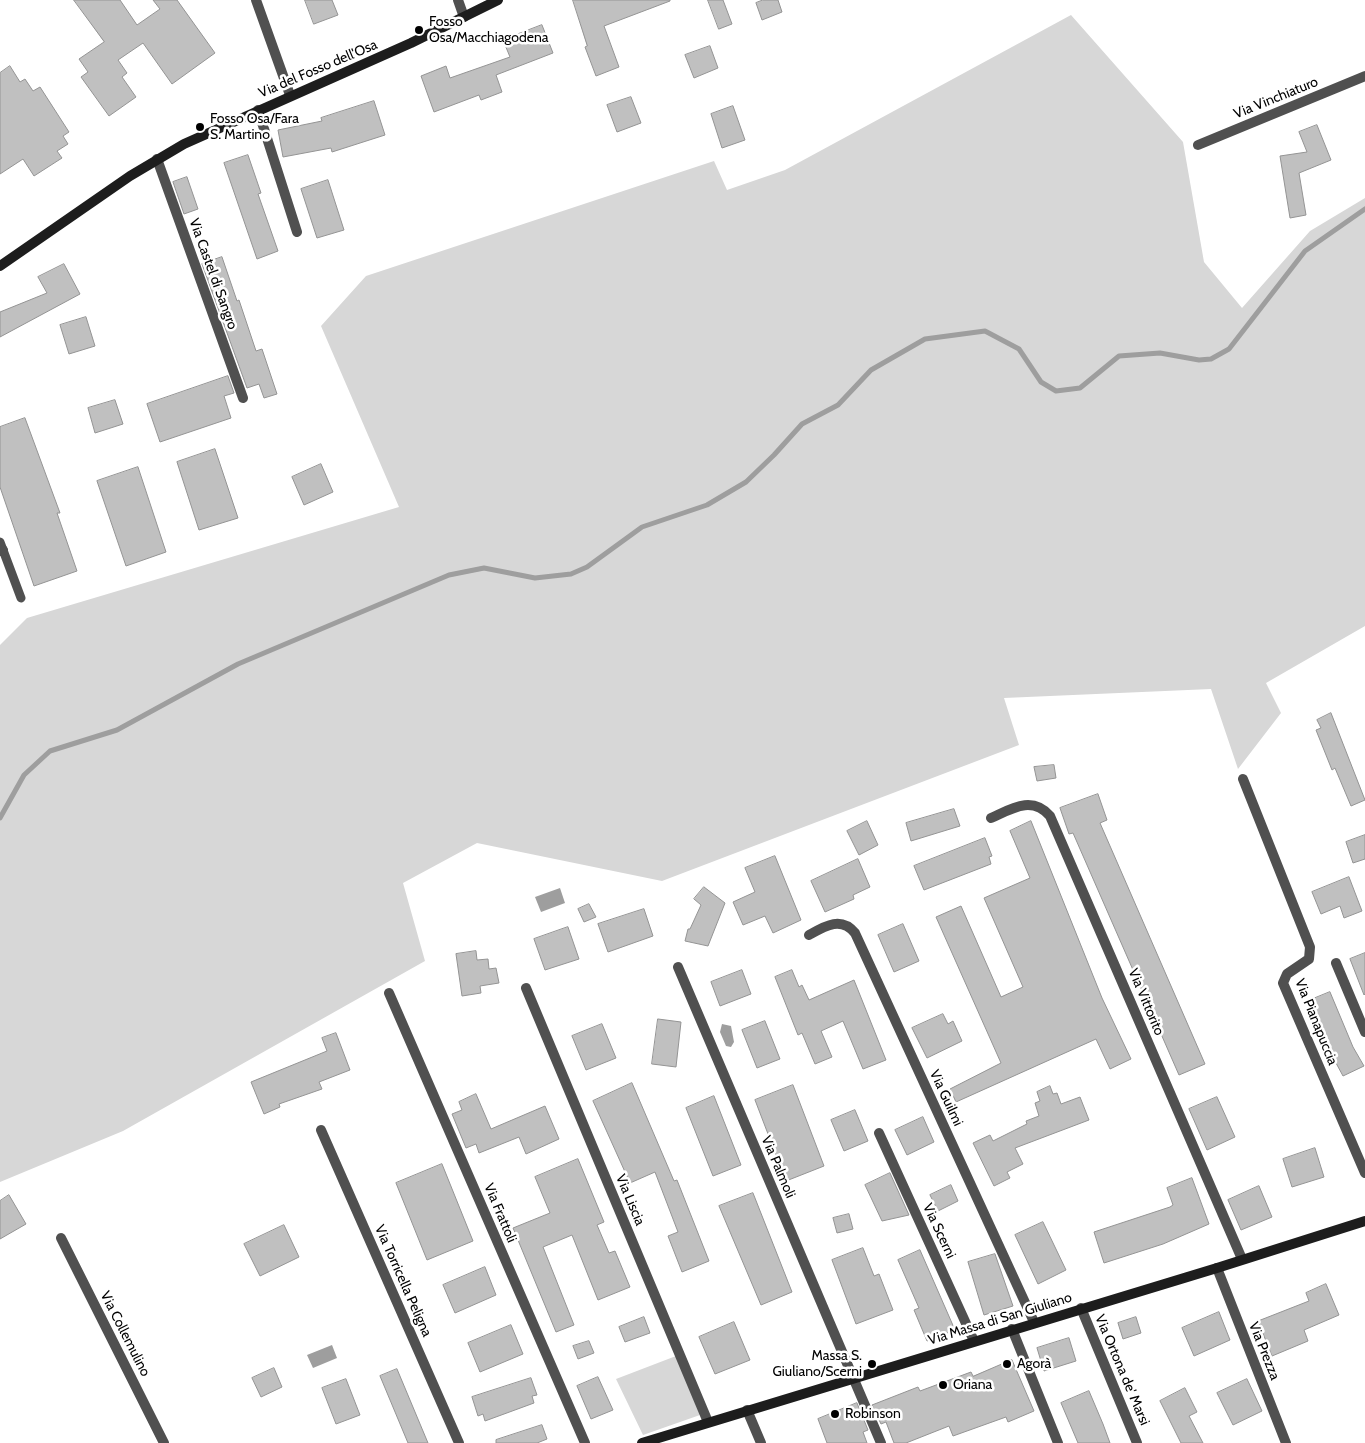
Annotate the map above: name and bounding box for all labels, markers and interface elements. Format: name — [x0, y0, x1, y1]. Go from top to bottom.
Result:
place label: Fosso Osa/Macchiagodena — [429, 14, 549, 46]
marker: Fosso Osa/Macchiagodena — [413, 24, 425, 36]
street label: Via del Fosso dell'Osa — [256, 36, 380, 102]
street label: Via Vinchiaturo — [1231, 73, 1321, 123]
place label: Fosso Osa/Fara S. Martino — [210, 111, 299, 144]
marker: Fosso Osa/Fara S. Martino — [194, 121, 206, 133]
street label: Via Castel di Sangro — [185, 216, 241, 332]
street label: Via Vittorito — [1124, 966, 1168, 1038]
street label: Via Pianapuccia — [1291, 976, 1341, 1068]
street label: Via Guilmi — [926, 1067, 966, 1129]
street label: Via Palmoli — [757, 1133, 799, 1201]
street label: Via Liscia — [612, 1172, 648, 1228]
street label: Via Frattoli — [480, 1181, 520, 1245]
street label: Via Scerni — [919, 1201, 959, 1261]
street label: Via Torricella Peligna — [371, 1223, 435, 1339]
street label: Via Collemulino — [96, 1289, 154, 1379]
street label: Via Massa di San Giuliano — [926, 1289, 1074, 1349]
street label: Via Ortona de' Marsi — [1091, 1312, 1153, 1428]
street label: Via Prezza — [1245, 1319, 1283, 1383]
place label: Massa S. Giuliano/Scerni — [773, 1348, 862, 1380]
place label: Agorà — [1017, 1356, 1051, 1372]
marker: Massa S. Giuliano/Scerni — [866, 1358, 878, 1370]
marker: Agorà — [1001, 1358, 1013, 1370]
place label: Oriana — [953, 1377, 992, 1393]
marker: Oriana — [937, 1379, 949, 1391]
place label: Robinson — [845, 1406, 901, 1422]
marker: Robinson — [829, 1408, 841, 1420]

